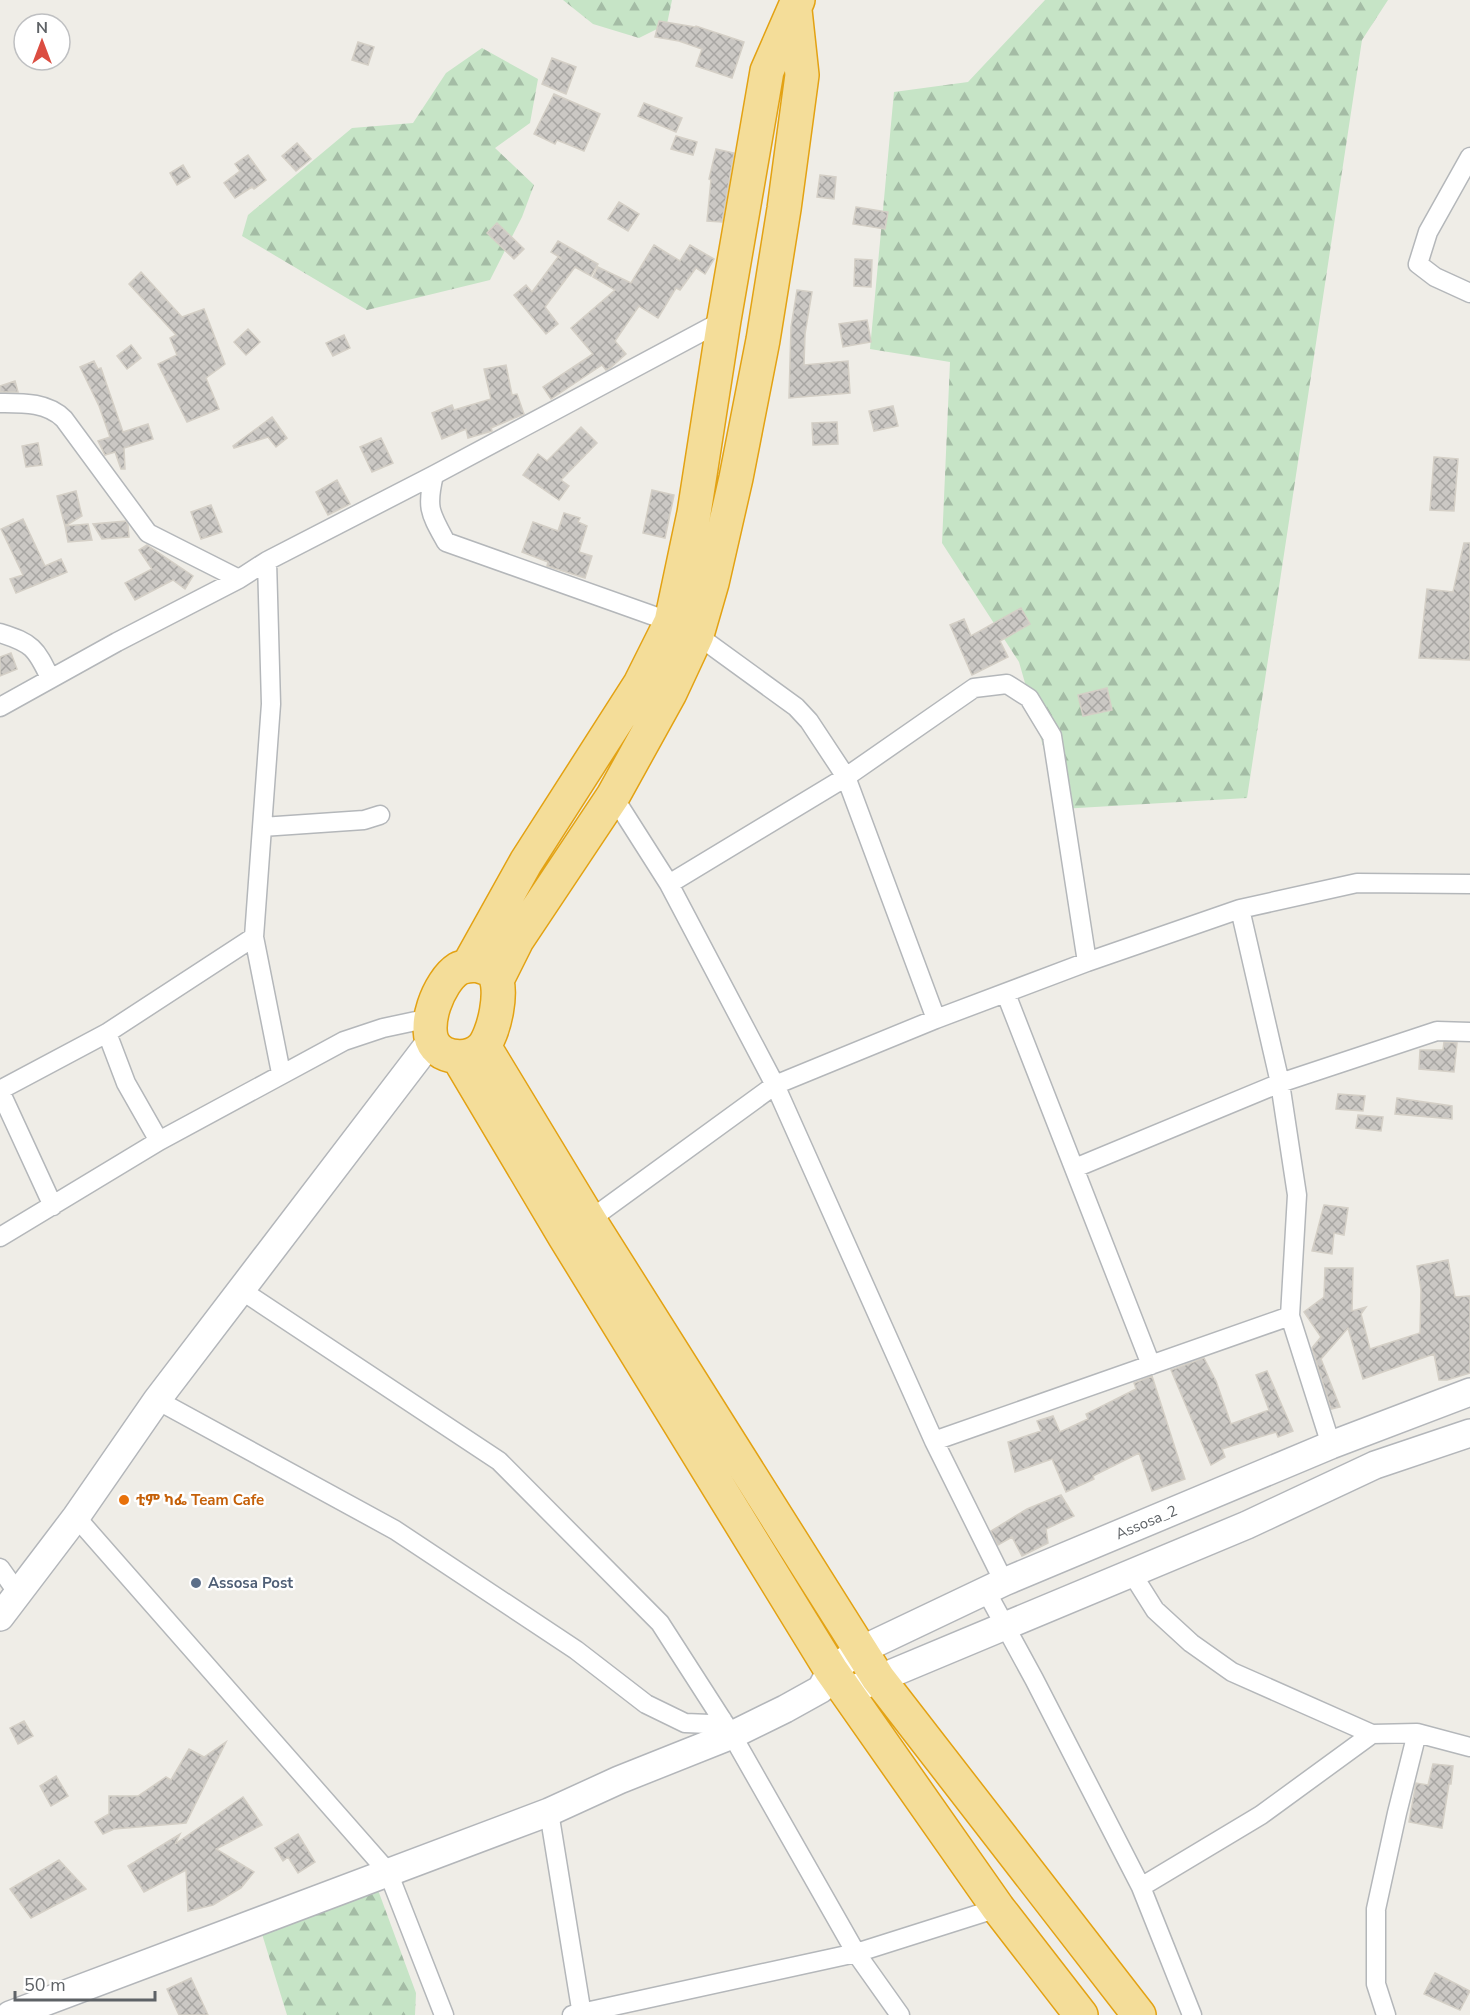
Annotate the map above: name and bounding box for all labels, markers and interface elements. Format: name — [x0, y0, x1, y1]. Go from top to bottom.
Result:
north arrow — [12, 12, 72, 72]
text: N — [36, 17, 48, 39]
place label: ቲም ካፌ Team Cafe — [136, 1490, 264, 1510]
marker: ቲም ካፌ Team Cafe — [117, 1493, 131, 1507]
street label: Assosa_2 — [1112, 1501, 1180, 1544]
place label: Assosa Post — [208, 1573, 293, 1593]
marker: Assosa Post — [189, 1576, 203, 1590]
scale bar — [15, 1964, 154, 2002]
text: 50 m — [24, 1973, 66, 1997]

